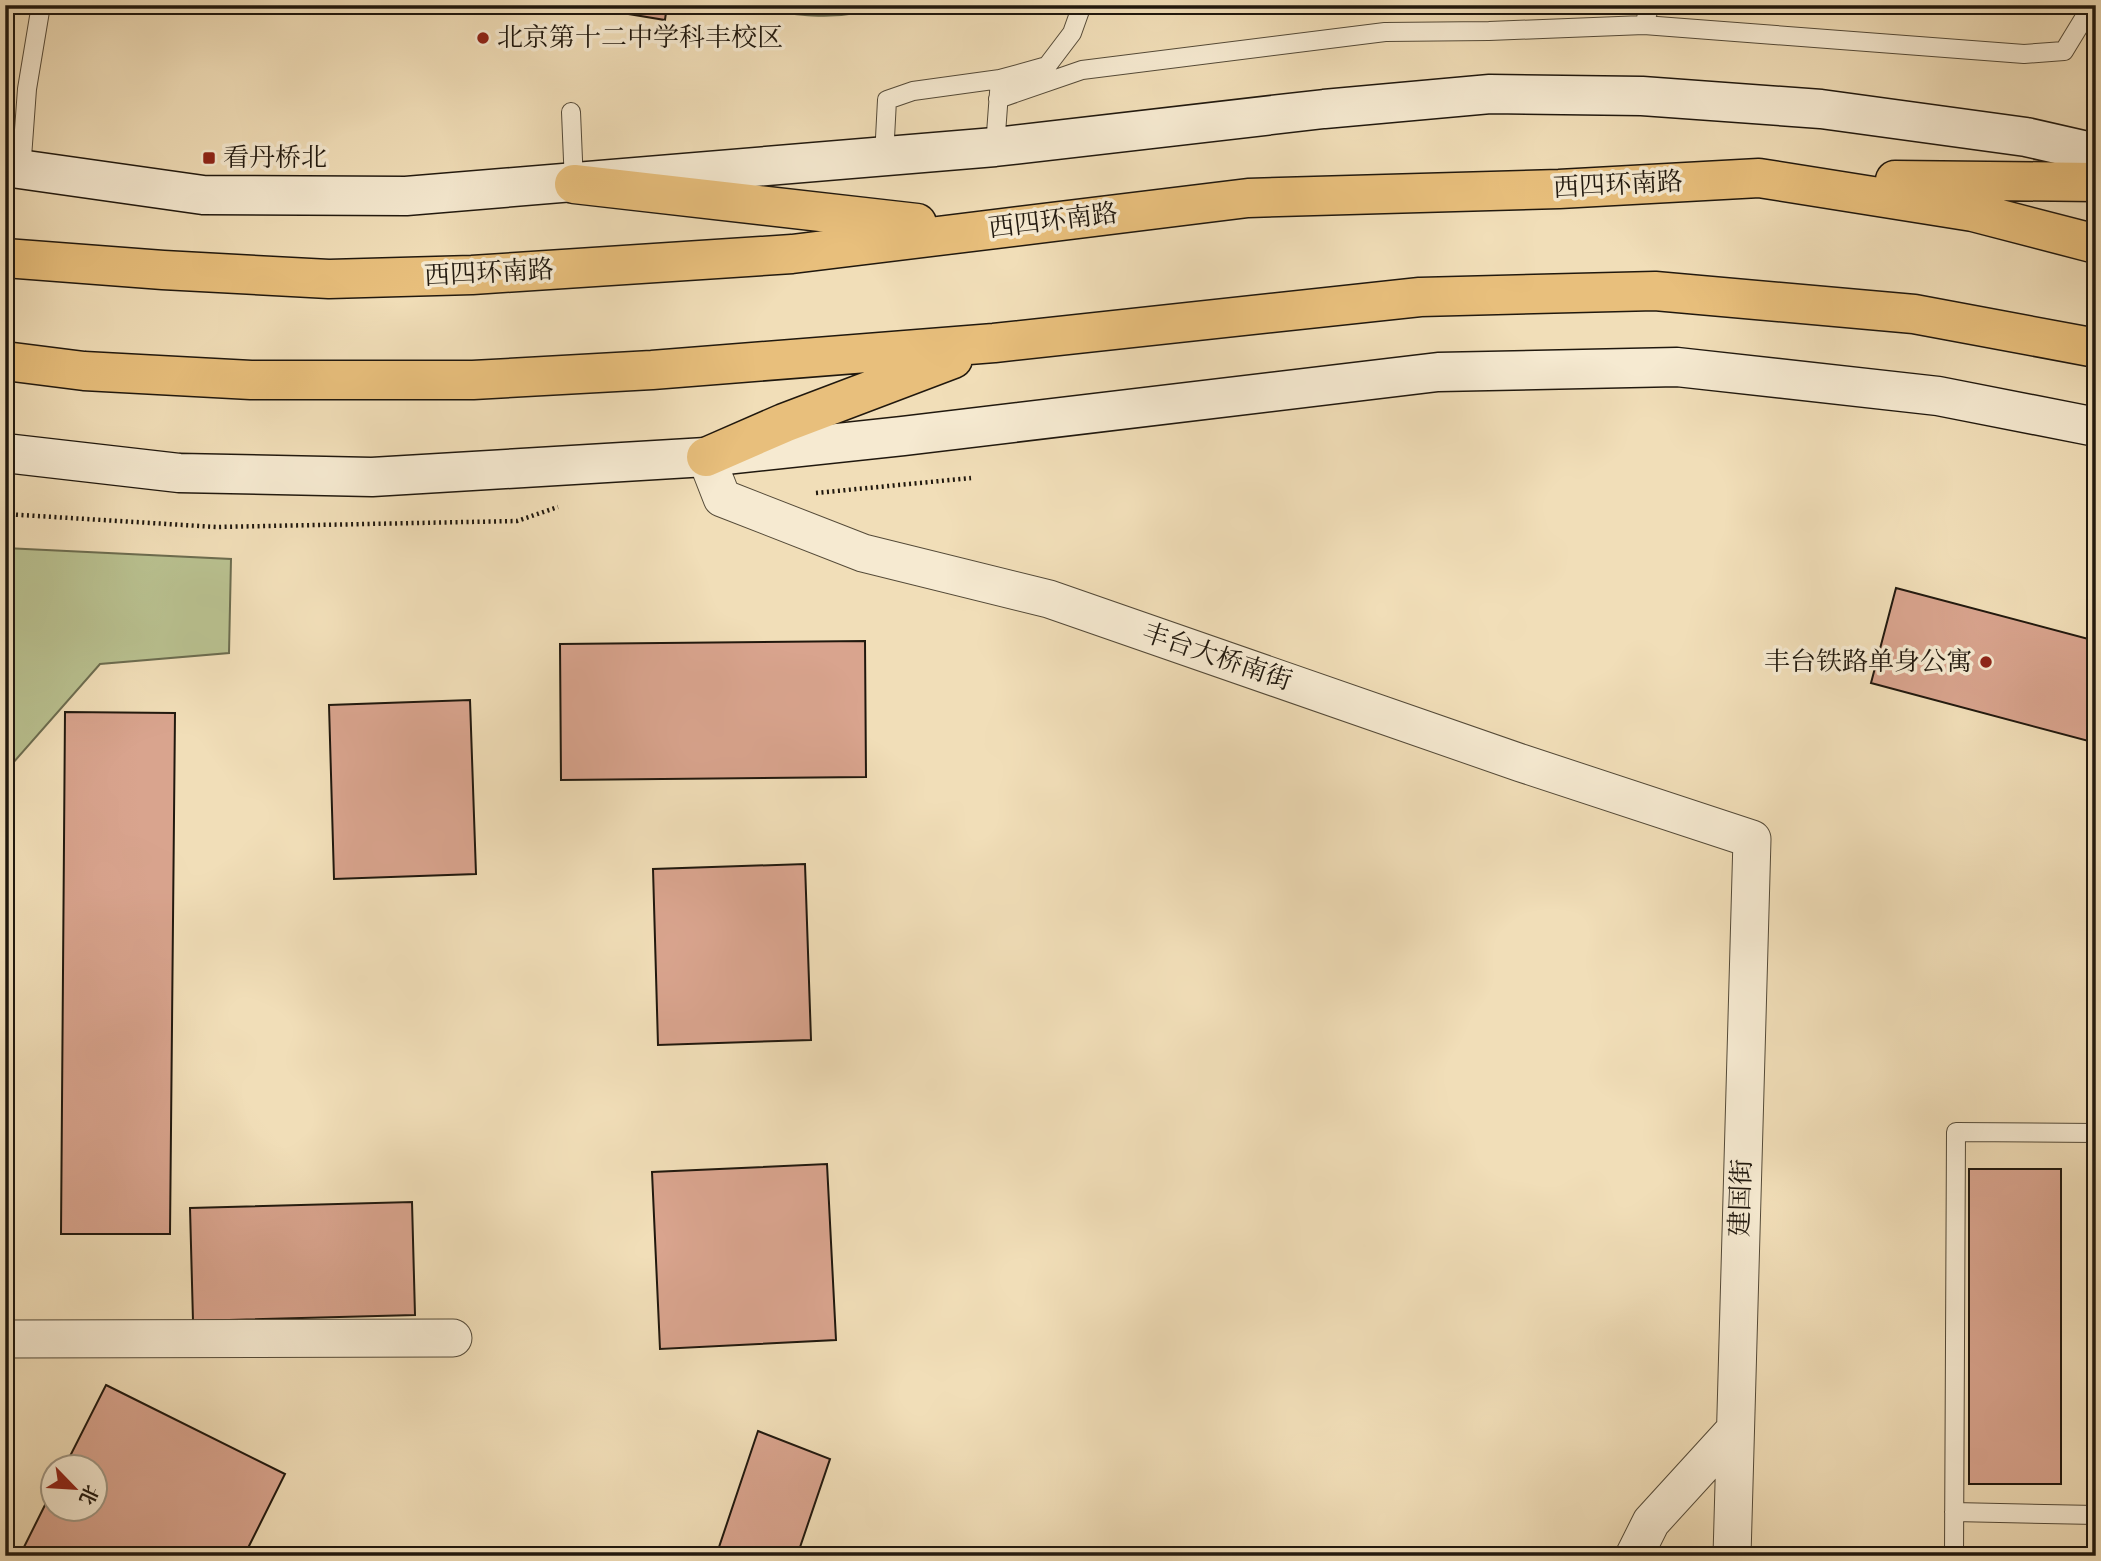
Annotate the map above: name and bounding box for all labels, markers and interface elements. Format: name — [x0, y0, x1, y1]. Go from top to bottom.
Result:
place label: 北京第十二中学科丰校区 — [497, 22, 783, 54]
marker: 北京第十二中学科丰校区 — [475, 30, 491, 46]
place label: 看丹桥北 — [223, 142, 327, 174]
marker: 看丹桥北 — [201, 150, 217, 166]
street label: 西四环南路 — [1552, 166, 1684, 204]
street label: 西四环南路 — [987, 197, 1119, 245]
street label: 西四环南路 — [423, 254, 555, 292]
street label: 丰台大桥南街 — [1138, 616, 1296, 698]
place label: 丰台铁路单身公寓 — [1764, 646, 1972, 678]
marker: 丰台铁路单身公寓 — [1978, 654, 1994, 670]
street label: 建国街 — [1724, 1158, 1758, 1238]
north arrow — [38, 1452, 108, 1522]
text: 北 — [74, 1481, 103, 1508]

